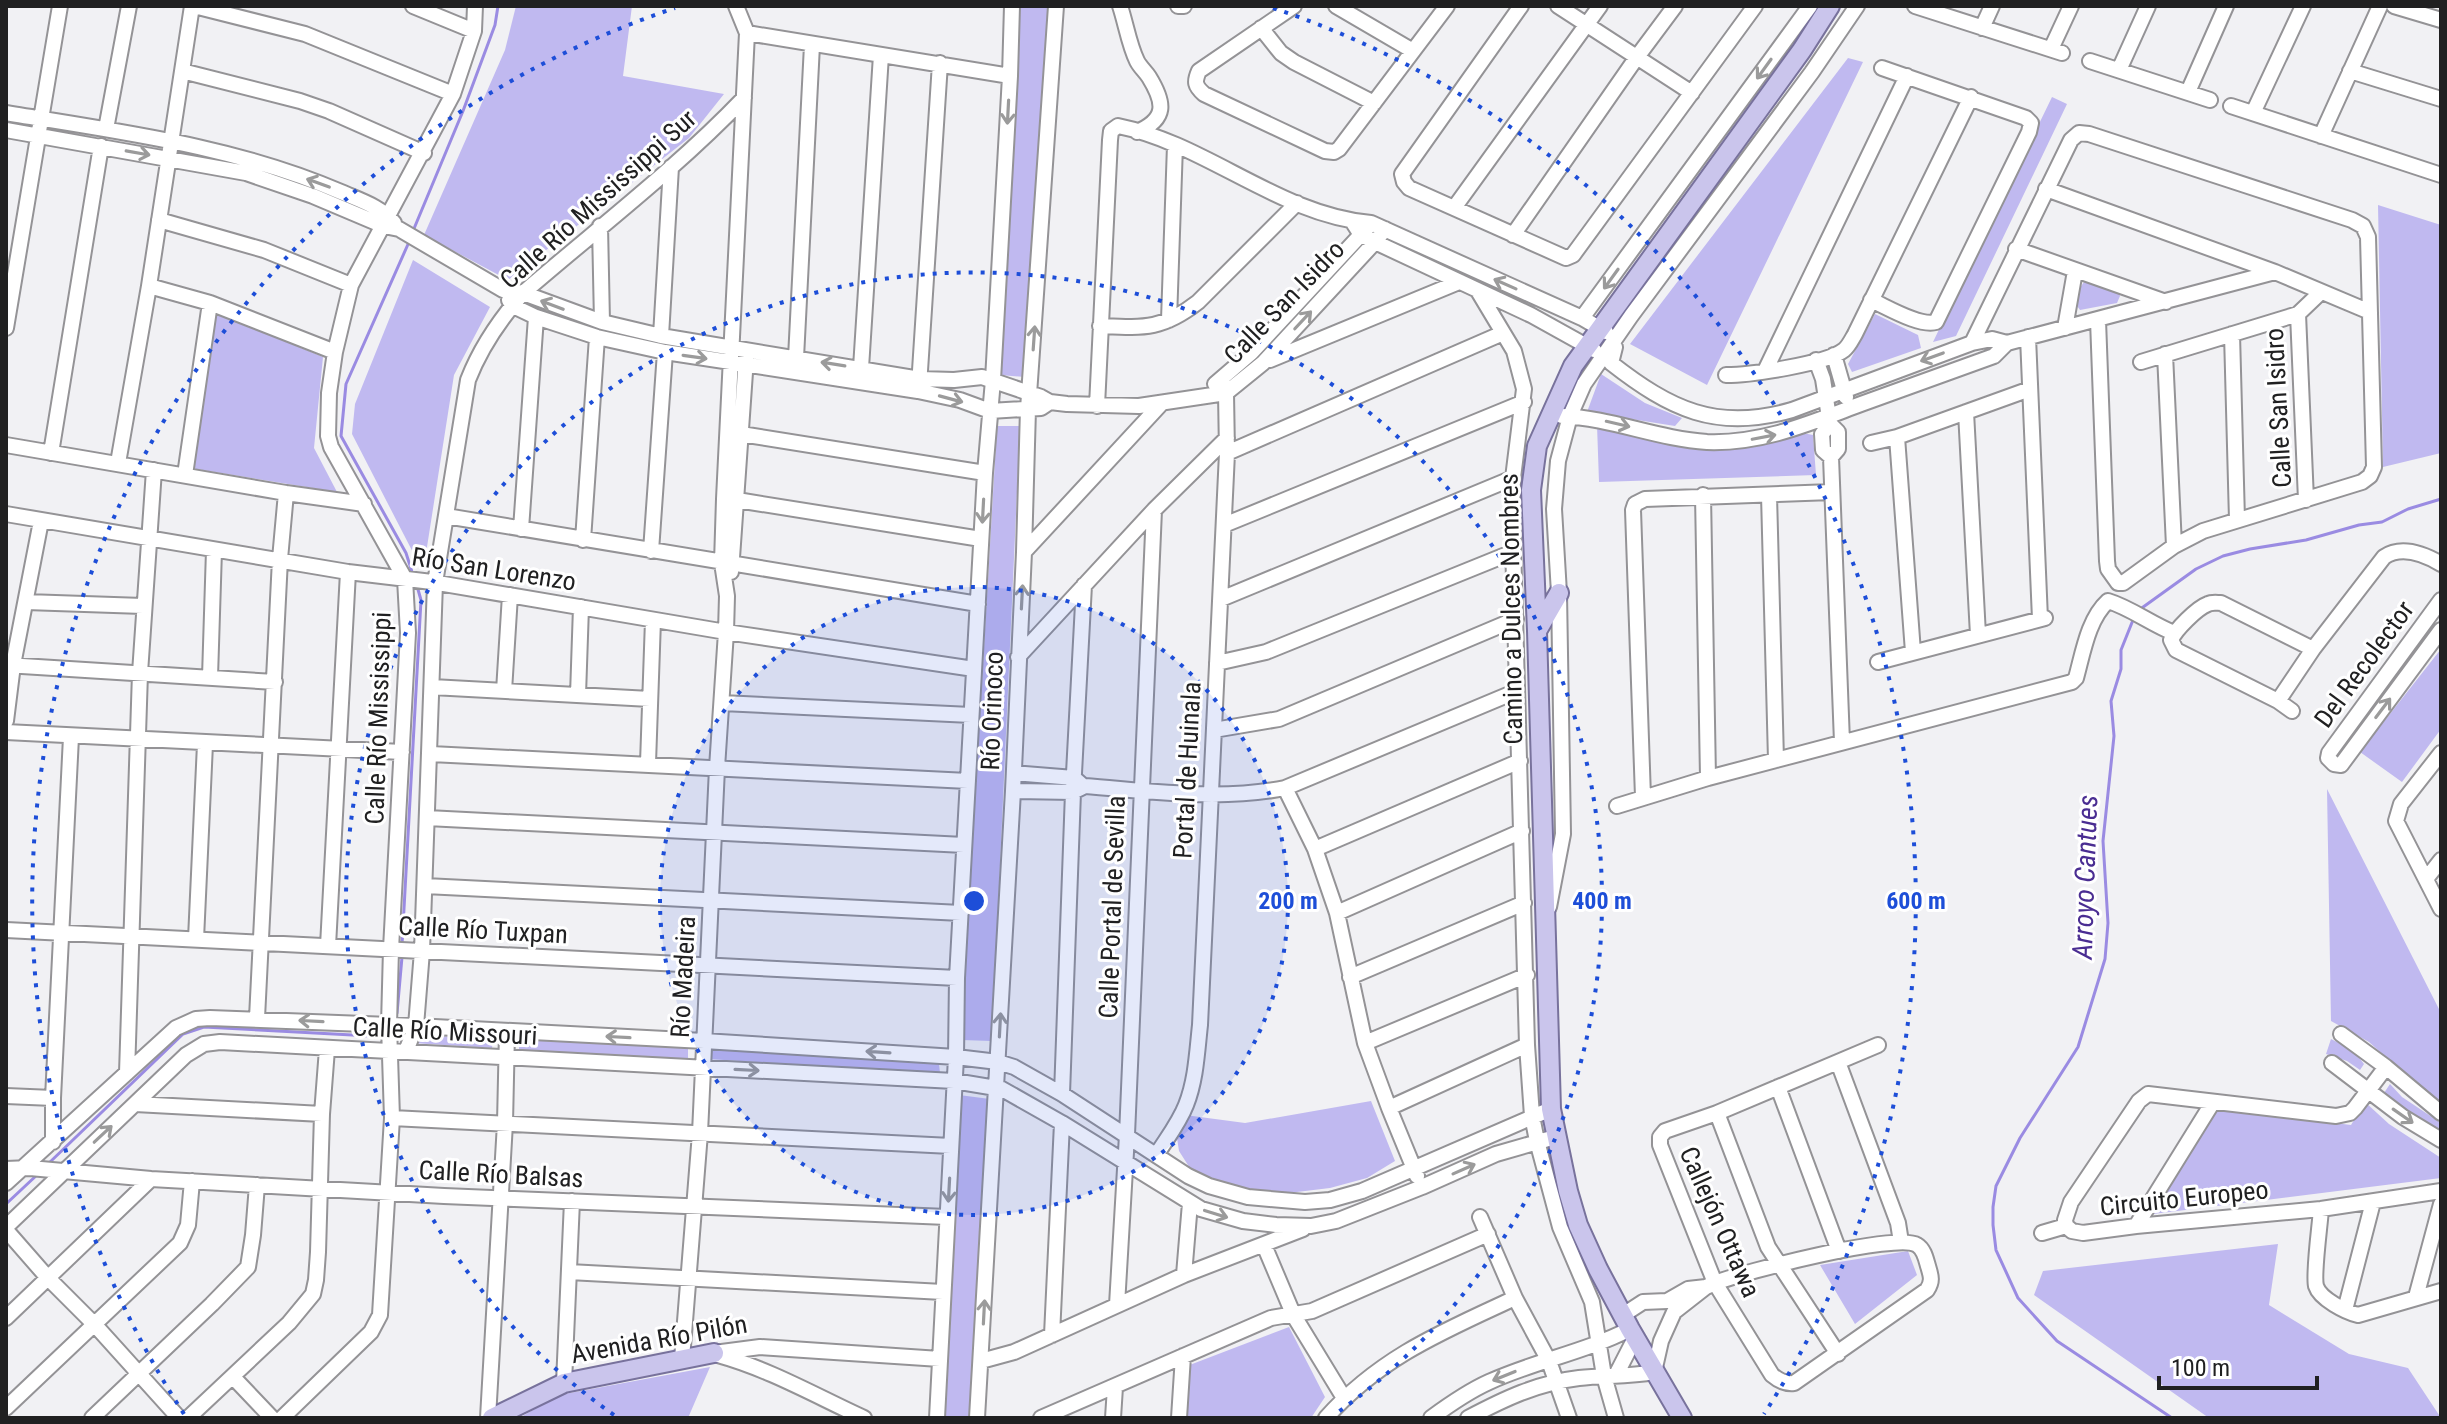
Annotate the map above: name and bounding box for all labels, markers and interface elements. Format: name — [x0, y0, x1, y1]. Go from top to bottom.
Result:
one-way arrow — [1756, 58, 1773, 79]
one-way arrow — [1000, 98, 1015, 125]
street label: Calle Río Mississippi Sur — [494, 103, 702, 295]
one-way arrow — [125, 147, 150, 162]
one-way arrow — [307, 175, 331, 189]
street label: Calle San Isidro — [1218, 234, 1350, 370]
one-way arrow — [1602, 267, 1619, 289]
one-way arrow — [1494, 276, 1518, 291]
one-way arrow — [540, 297, 565, 311]
one-way arrow — [1293, 310, 1312, 330]
one-way arrow — [1027, 325, 1042, 352]
street label: Calle San Isidro — [2259, 327, 2297, 489]
one-way arrow — [682, 350, 707, 365]
one-way arrow — [1920, 351, 1945, 366]
one-way arrow — [821, 356, 846, 371]
one-way arrow — [938, 392, 964, 407]
one-way arrow — [1605, 417, 1631, 432]
one-way arrow — [1751, 429, 1776, 444]
street label: Camino a Dulces Nombres — [1494, 473, 1528, 745]
one-way arrow — [975, 497, 990, 524]
street label: Río San Lorenzo — [410, 541, 578, 597]
one-way arrow — [1015, 584, 1030, 611]
street label: Del Recolector — [2308, 595, 2420, 733]
street label: Calle Río Mississippi — [359, 611, 397, 825]
street label: Río Orinoco — [975, 651, 1009, 771]
street label: Portal de Huinala — [1167, 681, 1207, 859]
one-way arrow — [2374, 698, 2391, 719]
water label: Arroyo Cantues — [2066, 794, 2104, 961]
street label: Calle Portal de Sevilla — [1093, 795, 1131, 1019]
centre of rings — [960, 887, 988, 915]
text: 200 m — [1258, 887, 1318, 915]
text: 400 m — [1572, 887, 1632, 915]
text: 600 m — [1886, 887, 1946, 915]
street label: Calle Río Tuxpan — [397, 911, 569, 949]
street label: Río Madeira — [665, 915, 701, 1039]
street label: Calle Río Missouri — [352, 1011, 538, 1051]
one-way arrow — [993, 1012, 1008, 1039]
one-way arrow — [298, 1013, 325, 1028]
one-way arrow — [606, 1029, 632, 1044]
one-way arrow — [865, 1044, 892, 1059]
one-way arrow — [733, 1063, 760, 1078]
one-way arrow — [2392, 1108, 2414, 1124]
one-way arrow — [93, 1125, 113, 1144]
street label: Callejón Ottawa — [1673, 1142, 1767, 1302]
street label: Calle Río Balsas — [418, 1155, 584, 1193]
one-way arrow — [1451, 1160, 1476, 1175]
street label: Circuito Europeo — [2098, 1174, 2270, 1222]
one-way arrow — [941, 1176, 956, 1203]
one-way arrow — [1204, 1207, 1229, 1222]
one-way arrow — [977, 1299, 992, 1326]
street label: Avenida Río Pilón — [569, 1309, 749, 1369]
scale bar — [2159, 1340, 2317, 1390]
text: 100 m — [2171, 1354, 2230, 1382]
one-way arrow — [1492, 1370, 1517, 1384]

